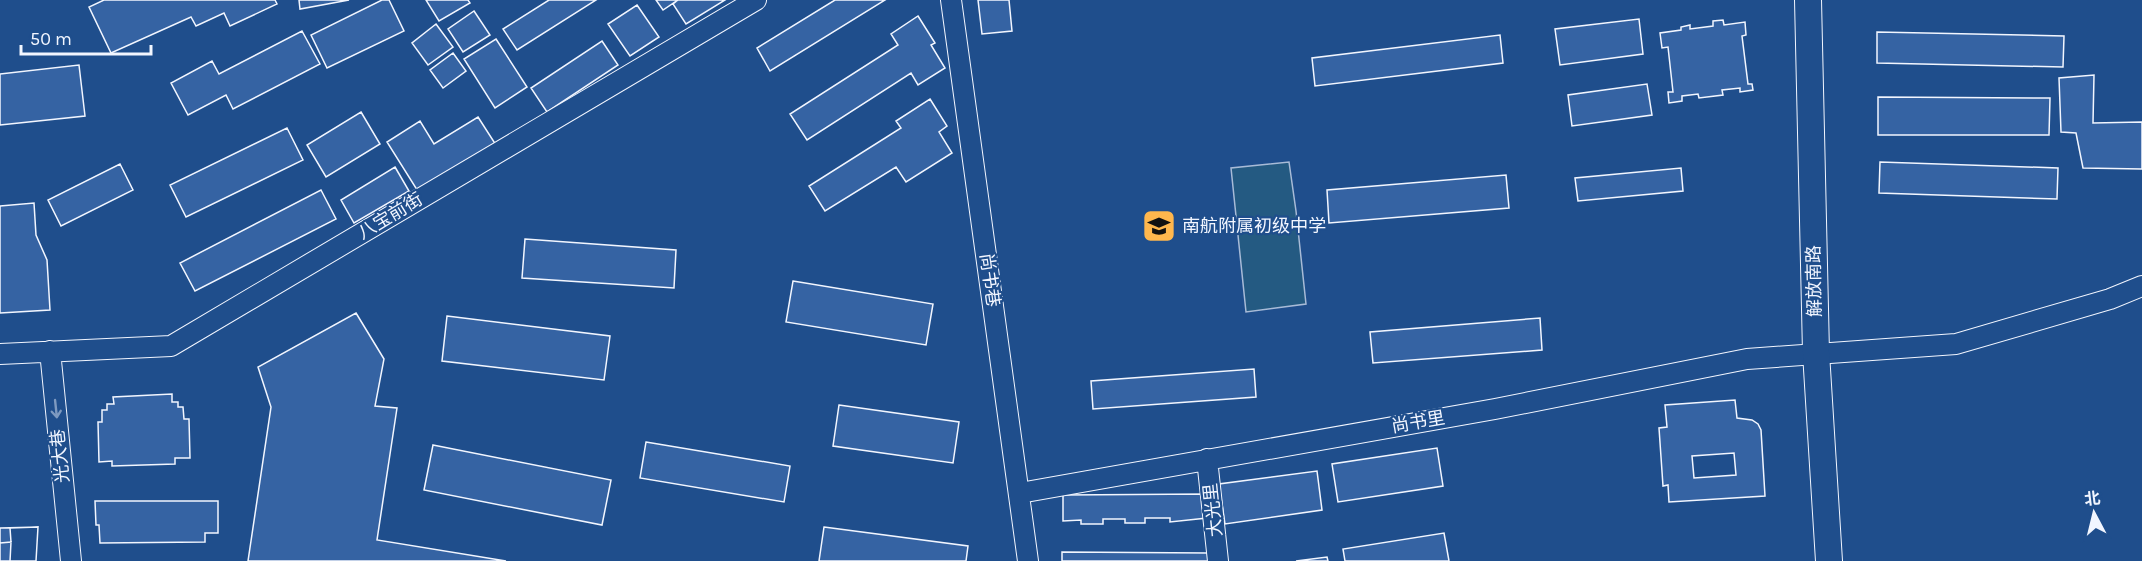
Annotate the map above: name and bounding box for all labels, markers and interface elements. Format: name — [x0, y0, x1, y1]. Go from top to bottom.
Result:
scale bar — [21, 18, 152, 56]
text: 50 m — [30, 28, 72, 50]
street label: 八宝前街 — [353, 188, 427, 244]
school or university icon: 南航附属初级中学 — [1141, 208, 1177, 244]
place label: 南航附属初级中学 — [1182, 215, 1326, 237]
street label: 解放南路 — [1802, 245, 1826, 317]
street label: 尚书巷 — [975, 252, 1005, 308]
one-way arrow — [51, 399, 62, 419]
street label: 尚书里 — [1390, 406, 1446, 438]
street label: 光大巷 — [46, 428, 74, 484]
street label: 大光里 — [1199, 482, 1227, 538]
north arrow — [2064, 483, 2124, 543]
text: 北 — [2083, 488, 2101, 509]

